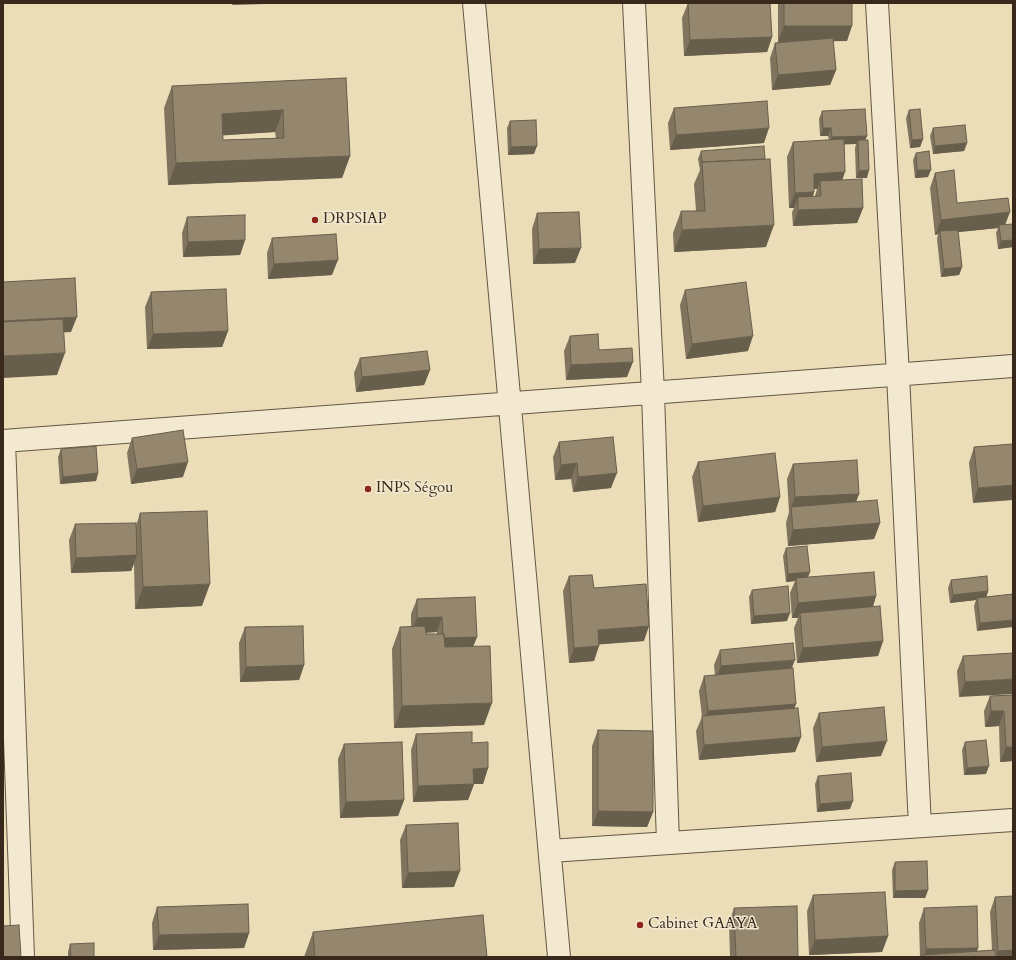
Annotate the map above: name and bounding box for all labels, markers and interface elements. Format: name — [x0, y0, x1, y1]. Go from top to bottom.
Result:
place label: DRPSIAP — [323, 211, 387, 229]
marker: DRPSIAP — [310, 215, 320, 225]
place label: INPS Ségou — [376, 480, 453, 498]
marker: INPS Ségou — [363, 484, 373, 494]
place label: Cabinet GAAYA — [648, 916, 757, 934]
marker: Cabinet GAAYA — [635, 920, 645, 930]

